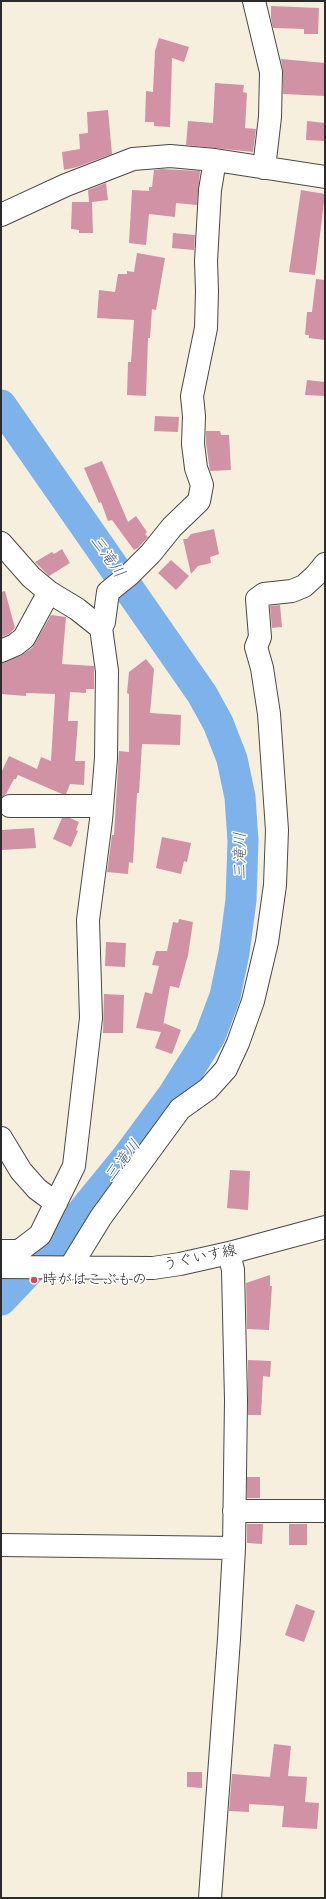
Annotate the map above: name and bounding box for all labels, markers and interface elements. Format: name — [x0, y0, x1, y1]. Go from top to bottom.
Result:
water label: 三滝川 — [85, 532, 129, 582]
water label: 三滝川 — [231, 832, 251, 880]
water label: 三滝川 — [101, 1136, 145, 1186]
street label: うぐいす線 — [161, 1241, 239, 1275]
place label: 時がはこぶもの — [42, 1271, 147, 1289]
marker: 時がはこぶもの — [29, 1275, 39, 1285]

